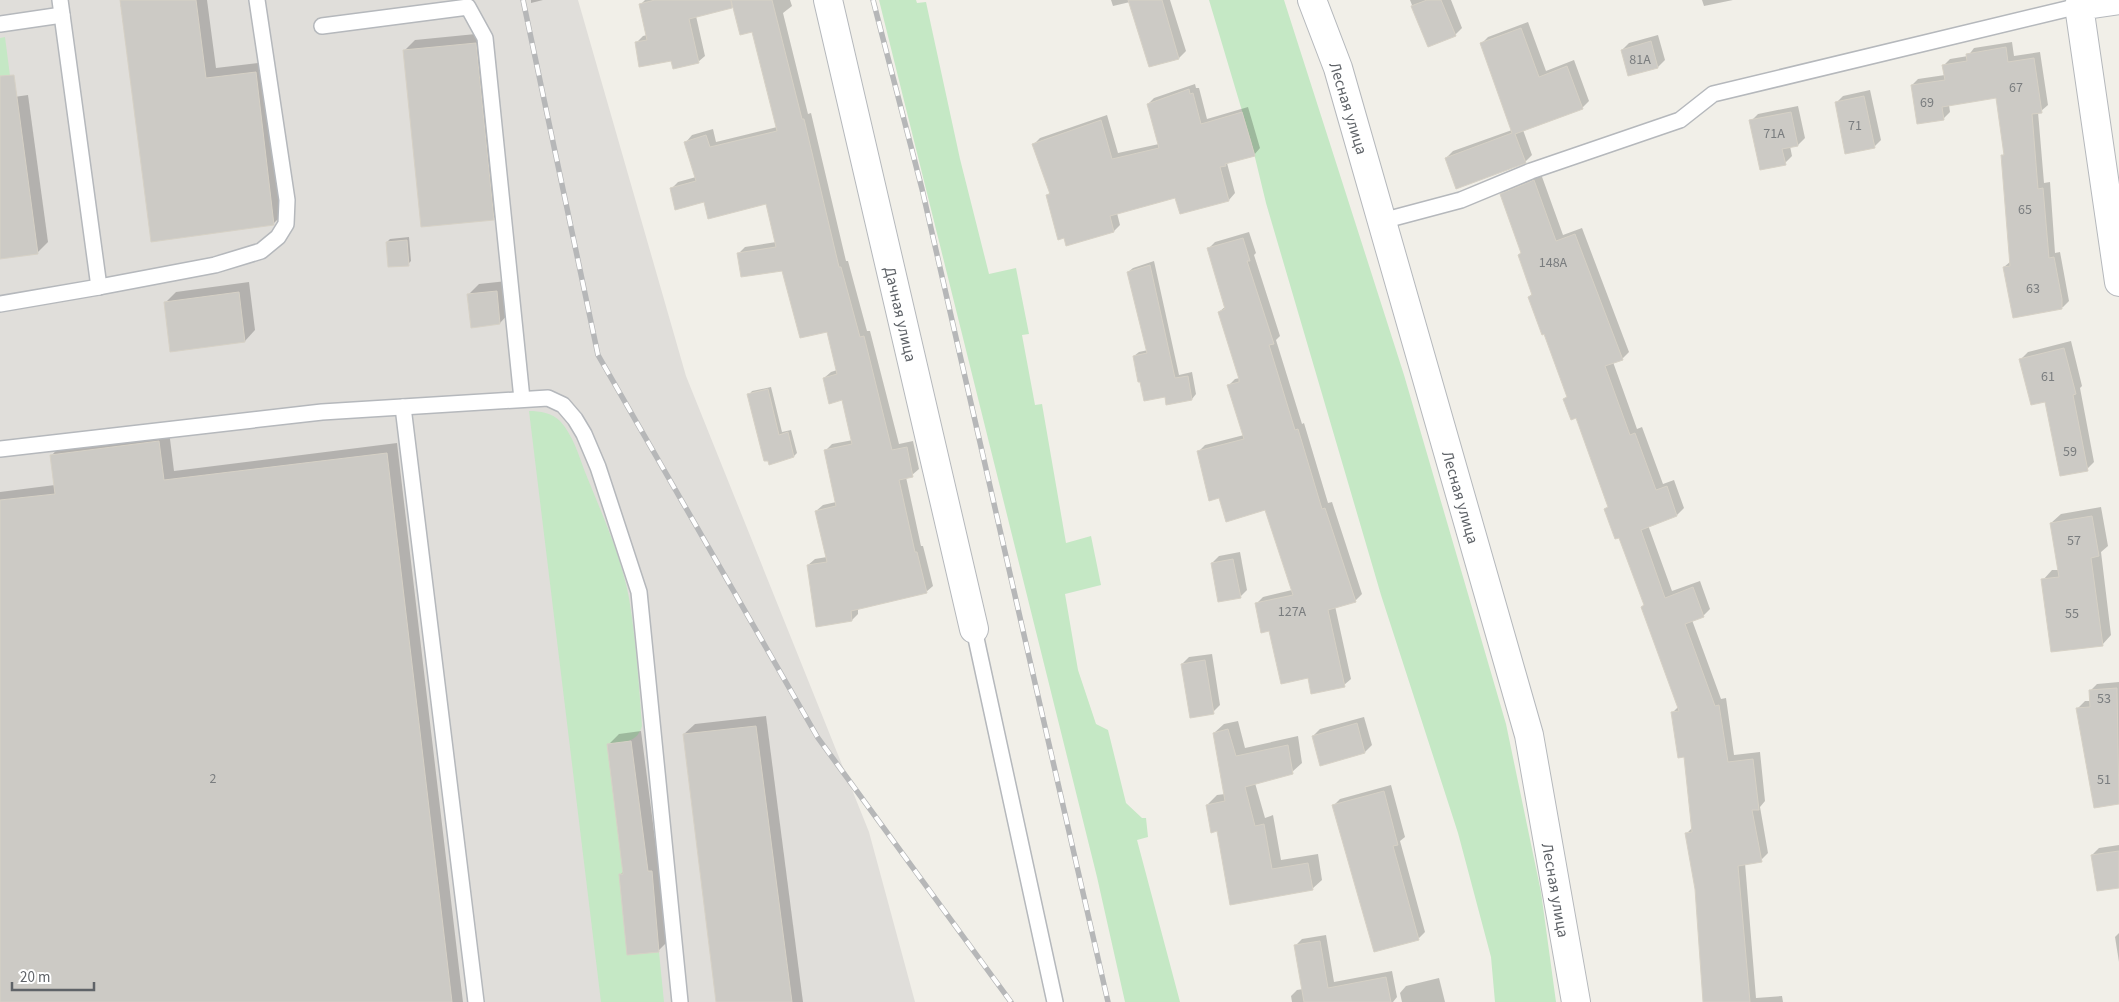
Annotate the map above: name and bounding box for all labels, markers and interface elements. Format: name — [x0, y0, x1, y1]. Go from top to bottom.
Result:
house number: 81А — [1629, 50, 1651, 70]
street label: Лесная улица — [1324, 59, 1373, 157]
house number: 67 — [2009, 78, 2023, 98]
house number: 69 — [1920, 93, 1934, 113]
house number: 71 — [1848, 116, 1862, 136]
house number: 71А — [1763, 124, 1785, 144]
house number: 65 — [2018, 200, 2032, 220]
house number: 148А — [1539, 253, 1568, 273]
street label: Дачная улица — [878, 264, 922, 364]
house number: 63 — [2026, 279, 2040, 299]
house number: 61 — [2041, 367, 2055, 387]
house number: 59 — [2063, 442, 2077, 462]
street label: Лесная улица — [1436, 448, 1484, 546]
house number: 57 — [2067, 531, 2081, 551]
house number: 127А — [1278, 602, 1307, 622]
house number: 55 — [2065, 604, 2079, 624]
house number: 53 — [2097, 689, 2111, 709]
house number: 2 — [210, 769, 217, 789]
house number: 51 — [2097, 770, 2111, 790]
street label: Лесная улица — [1536, 841, 1574, 939]
scale bar — [12, 960, 95, 992]
text: 20 m — [20, 967, 50, 988]

